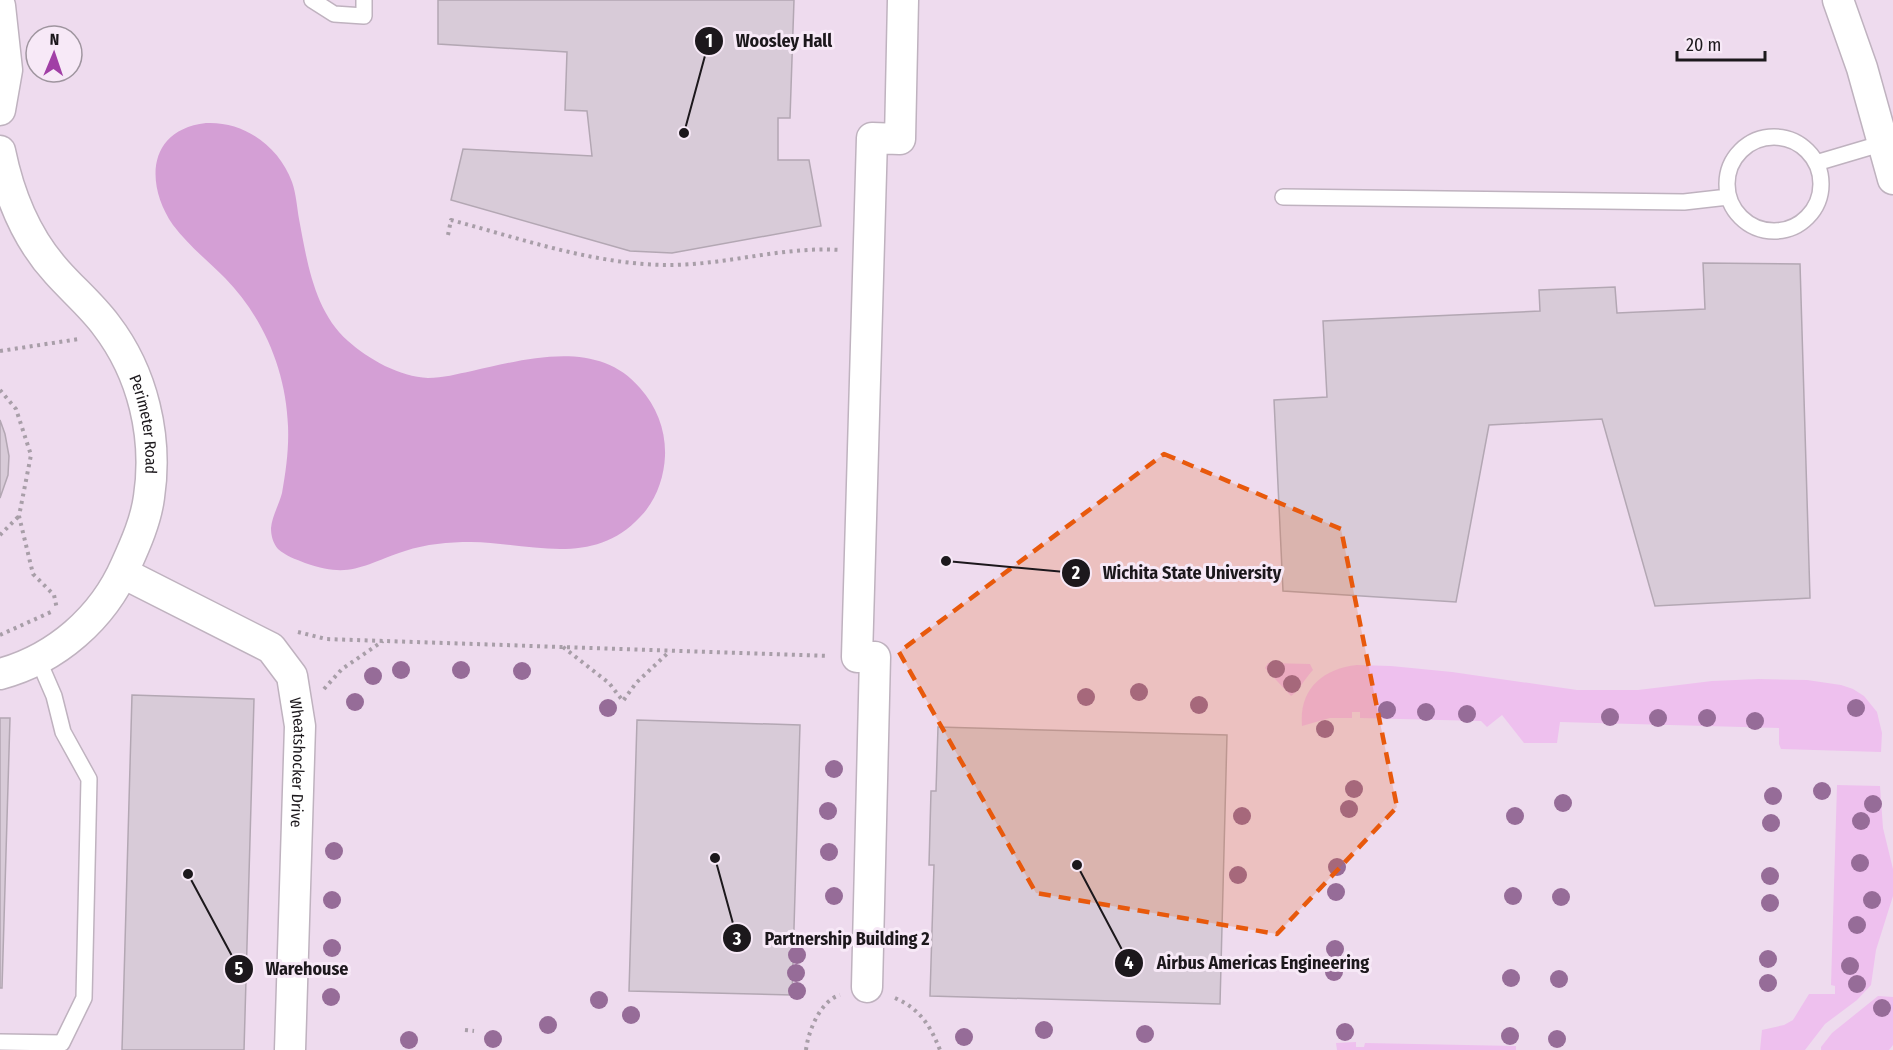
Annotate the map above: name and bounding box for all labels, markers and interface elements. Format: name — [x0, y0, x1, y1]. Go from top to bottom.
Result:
callout: Woosley Hall — [694, 23, 845, 59]
north arrow — [24, 24, 84, 84]
scale bar — [1677, 24, 1766, 62]
text: N — [49, 30, 60, 49]
text: 1 — [705, 30, 713, 52]
text: Woosley Hall — [736, 30, 832, 52]
text: 20 m — [1686, 34, 1721, 56]
street label: Perimeter Road — [126, 372, 161, 474]
callout: Wichita State University — [1061, 555, 1293, 591]
text: 2 — [1071, 562, 1080, 584]
text: Wichita State University — [1103, 562, 1282, 584]
street label: Wheatshocker Drive — [286, 696, 310, 828]
callout: Partnership Building 2 — [722, 920, 941, 956]
text: 3 — [732, 928, 742, 950]
text: Partnership Building 2 — [764, 928, 930, 950]
callout: Airbus Americas Engineering — [1114, 945, 1381, 981]
callout: Warehouse — [224, 951, 361, 987]
text: 4 — [1124, 952, 1134, 974]
text: Airbus Americas Engineering — [1156, 952, 1369, 974]
text: 5 — [235, 958, 244, 980]
text: Warehouse — [266, 958, 348, 980]

